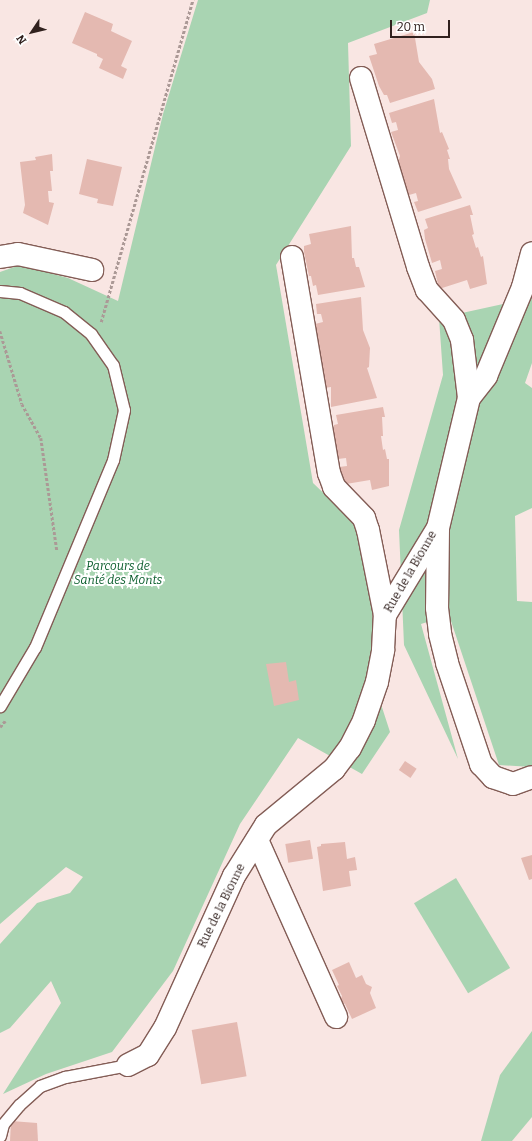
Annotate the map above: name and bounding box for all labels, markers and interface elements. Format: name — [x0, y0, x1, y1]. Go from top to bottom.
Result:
north arrow — [12, 12, 52, 52]
scale bar — [392, 12, 452, 38]
text: 20 m — [397, 20, 425, 34]
text: N — [14, 32, 30, 46]
street label: Rue de la Bionne — [382, 528, 440, 616]
park label: Parcours de Santé des Monts — [74, 560, 162, 588]
street label: Rue de la Bionne — [195, 861, 249, 951]

